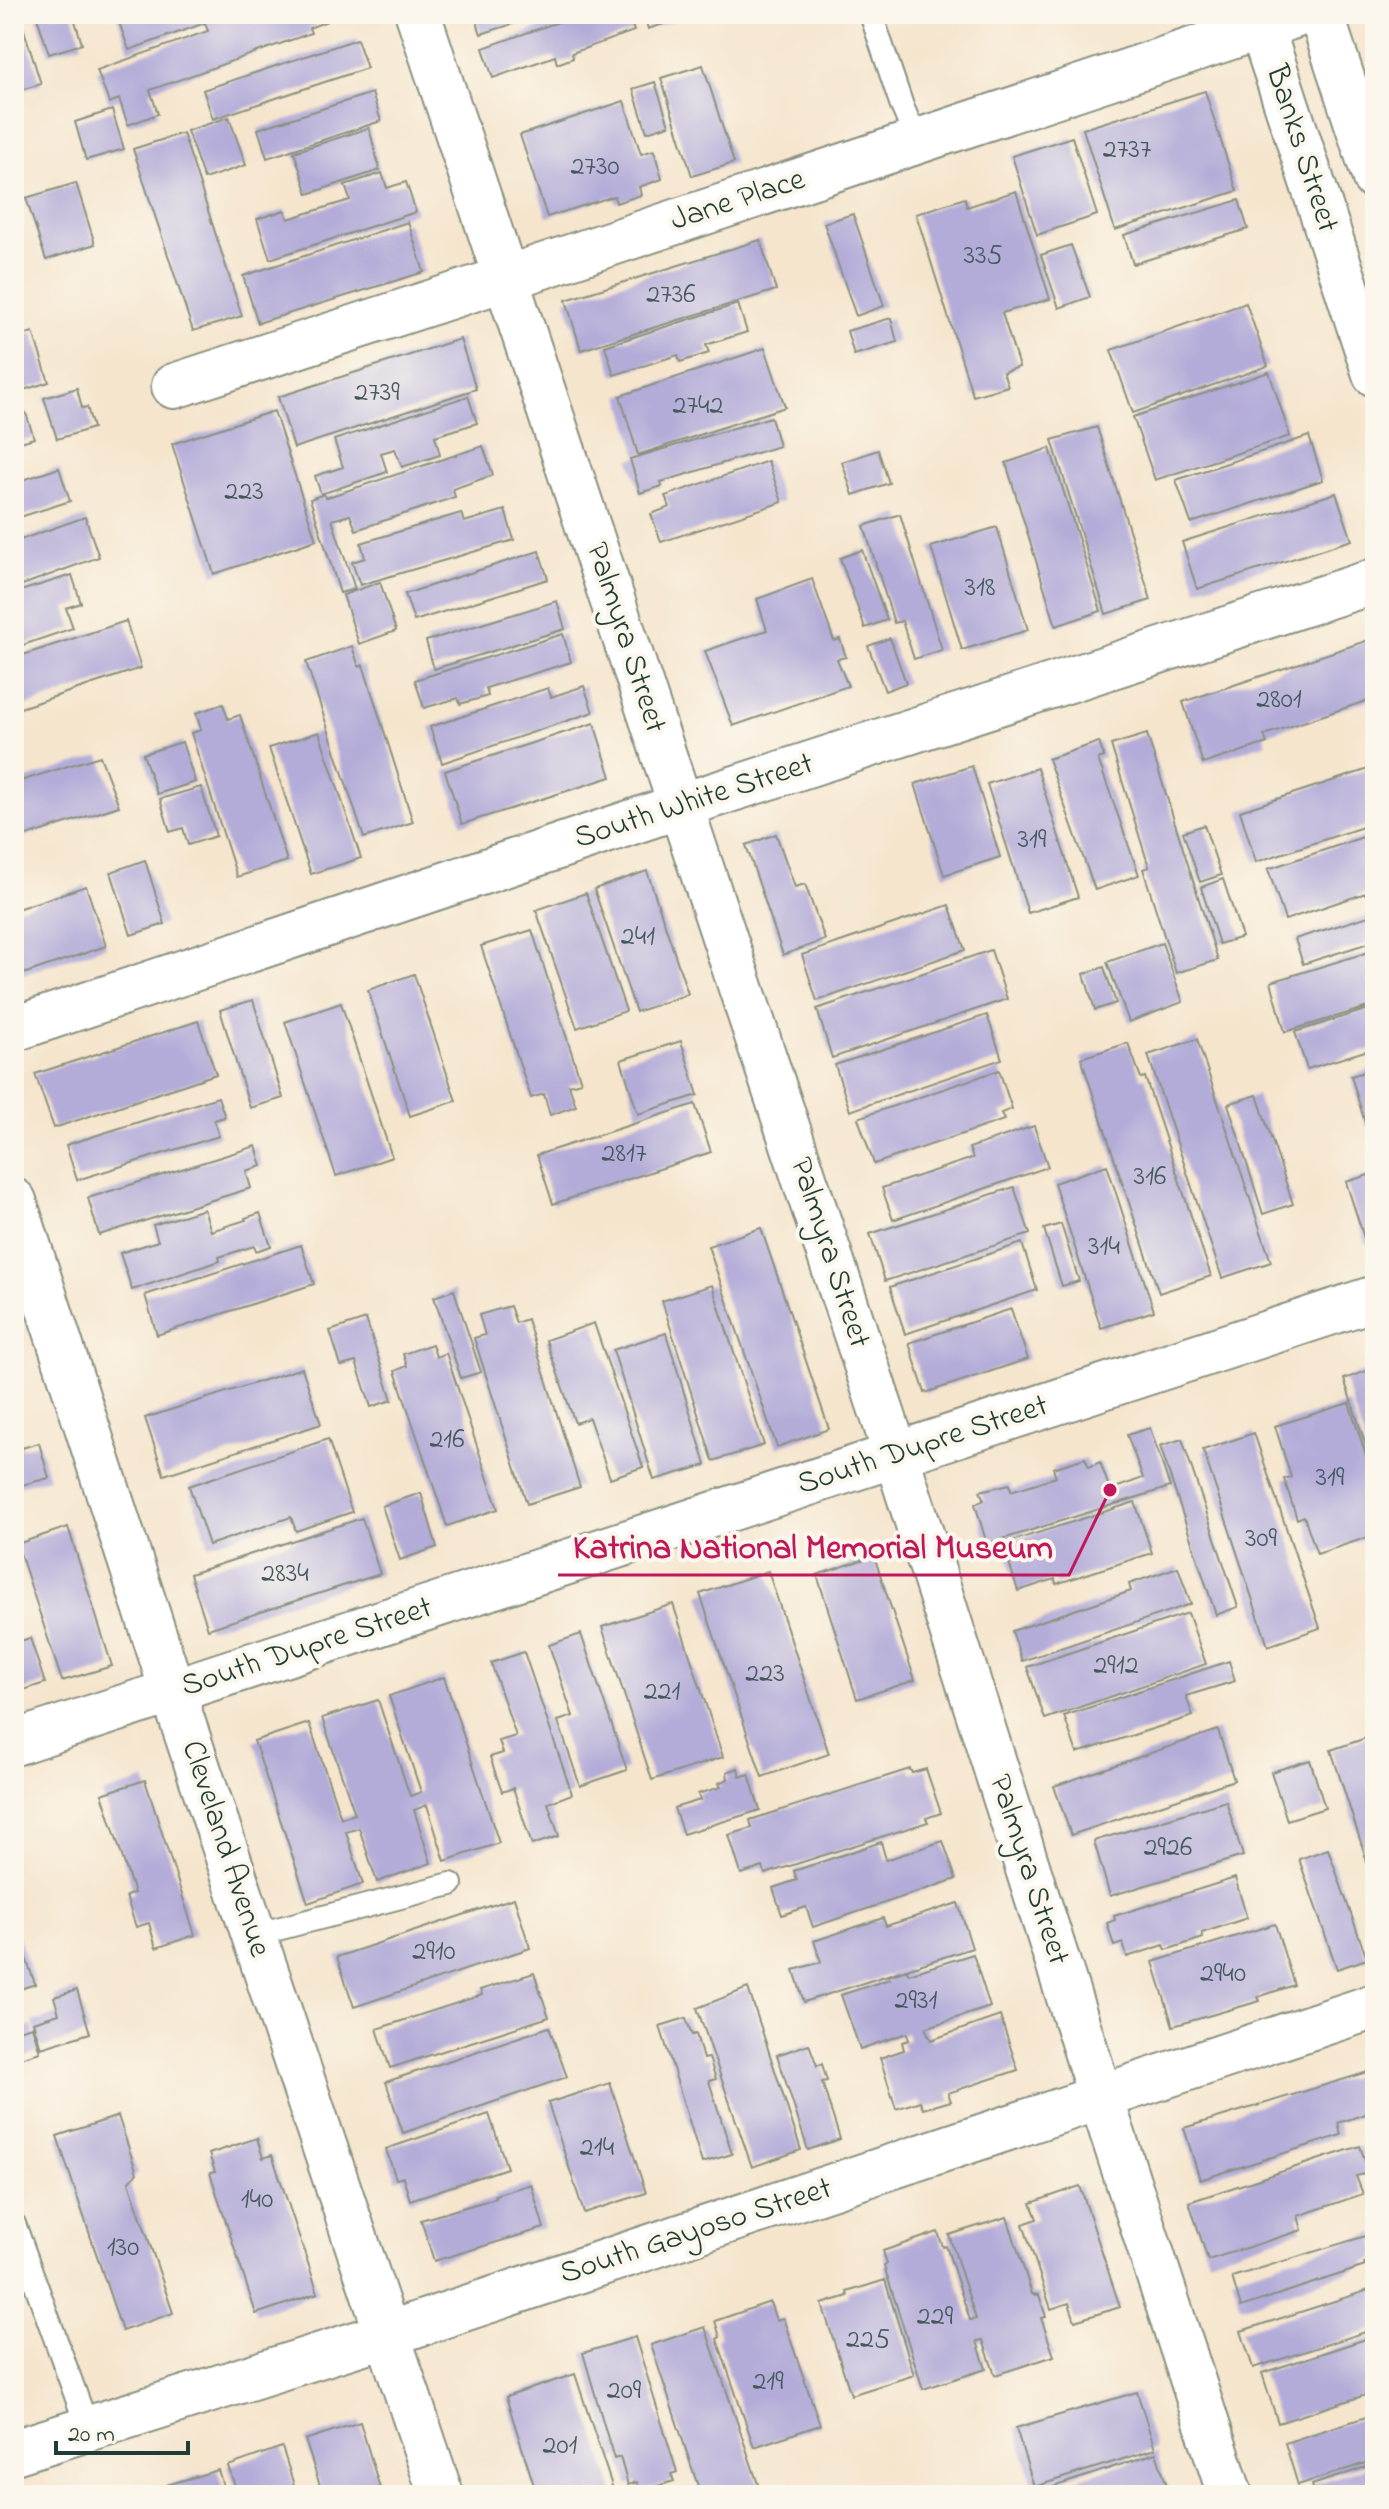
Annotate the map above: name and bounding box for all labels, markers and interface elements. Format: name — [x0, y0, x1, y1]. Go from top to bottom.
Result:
street label: Banks Street — [1252, 58, 1350, 239]
house number: 2737 — [1103, 130, 1152, 171]
house number: 2730 — [570, 147, 620, 188]
street label: Jane Place — [665, 157, 812, 245]
house number: 335 — [963, 236, 1003, 277]
house number: 2736 — [646, 275, 696, 316]
house number: 2739 — [354, 373, 400, 414]
house number: 2742 — [673, 386, 724, 427]
house number: 223 — [224, 472, 264, 513]
street label: Palmyra Street — [572, 537, 678, 740]
house number: 318 — [965, 568, 995, 609]
house number: 2801 — [1256, 680, 1302, 721]
street label: South White Street — [568, 741, 820, 863]
house number: 319 — [1018, 820, 1047, 861]
house number: 241 — [621, 917, 655, 958]
house number: 2817 — [602, 1134, 647, 1175]
street label: Palmyra Street — [776, 1152, 882, 1355]
house number: 316 — [1134, 1157, 1166, 1198]
house number: 314 — [1088, 1227, 1120, 1268]
street label: South Dupre Street — [791, 1383, 1055, 1509]
house number: 216 — [429, 1420, 465, 1461]
house number: 319 — [1316, 1458, 1345, 1499]
callout: Katrina National Memorial Museum — [558, 1517, 1069, 1575]
house number: 309 — [1245, 1519, 1278, 1560]
text: Katrina National Memorial Museum — [573, 1525, 1053, 1575]
house number: 2834 — [261, 1554, 309, 1595]
street label: South Dupre Street — [175, 1585, 439, 1711]
house number: 2912 — [1093, 1646, 1139, 1687]
house number: 223 — [745, 1654, 785, 1695]
house number: 221 — [644, 1672, 680, 1713]
street label: Cleveland Avenue — [168, 1735, 282, 1964]
street label: Palmyra Street — [975, 1769, 1081, 1972]
house number: 2926 — [1144, 1828, 1192, 1869]
house number: 2910 — [412, 1932, 456, 1973]
house number: 2940 — [1200, 1954, 1246, 1995]
house number: 2931 — [895, 1981, 938, 2022]
house number: 214 — [580, 2128, 615, 2169]
street label: South Gayoso Street — [554, 2166, 838, 2298]
house number: 140 — [241, 2180, 273, 2221]
house number: 130 — [107, 2228, 139, 2269]
house number: 229 — [917, 2297, 954, 2338]
house number: 225 — [846, 2320, 890, 2361]
house number: 219 — [752, 2362, 784, 2403]
house number: 209 — [607, 2371, 642, 2412]
scale bar — [56, 2405, 188, 2455]
text: 20 m — [68, 2418, 115, 2453]
house number: 201 — [543, 2426, 578, 2467]

